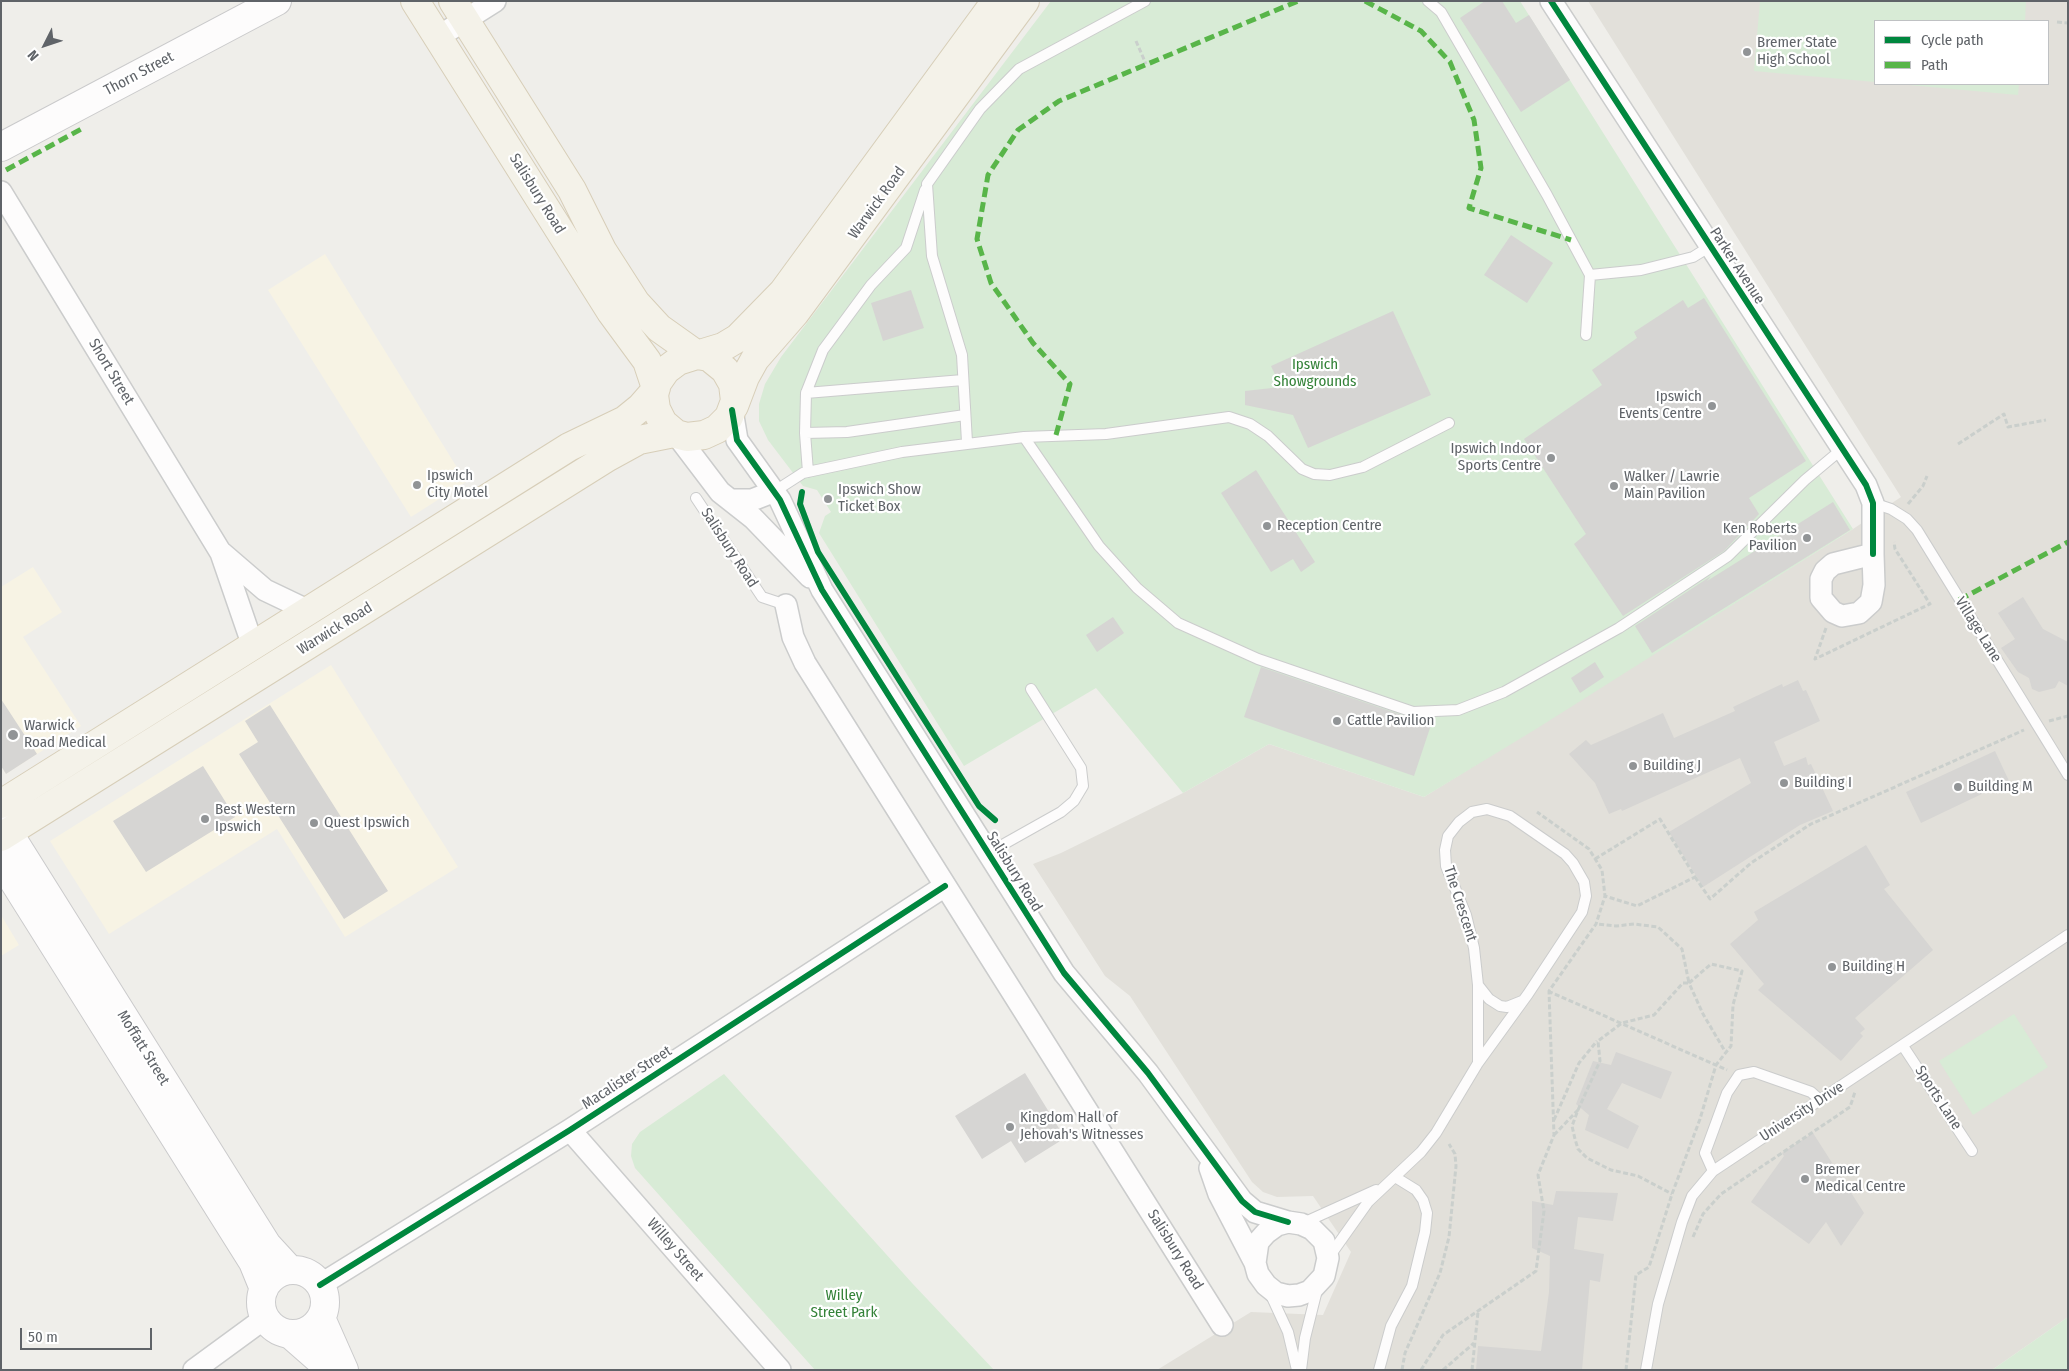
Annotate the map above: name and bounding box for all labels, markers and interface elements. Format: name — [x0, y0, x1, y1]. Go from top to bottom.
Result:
north arrow — [20, 20, 70, 70]
legend — [1874, 20, 2049, 85]
text: Cycle path — [1921, 31, 1984, 49]
place label: Bremer State High School — [1757, 34, 1837, 69]
text: N — [24, 46, 42, 64]
marker: Bremer State High School — [1741, 46, 1753, 58]
street label: Thorn Street — [101, 48, 177, 100]
text: Path — [1921, 56, 1948, 74]
street label: Salisbury Road — [505, 151, 569, 237]
street label: Warwick Road — [845, 163, 909, 243]
street label: Parker Avenue — [1706, 224, 1768, 308]
street label: Short Street — [84, 336, 138, 408]
park label: Ipswich Showgrounds — [1273, 356, 1357, 391]
place label: Ipswich Events Centre — [1619, 388, 1702, 423]
marker: Ipswich Events Centre — [1706, 400, 1718, 412]
place label: Ipswich Indoor Sports Centre — [1450, 440, 1541, 475]
marker: Ipswich Indoor Sports Centre — [1545, 452, 1557, 464]
place label: Ipswich City Motel — [427, 467, 488, 502]
place label: Walker / Lawrie Main Pavilion — [1624, 468, 1720, 503]
marker: Ipswich City Motel — [411, 479, 423, 491]
marker: Walker / Lawrie Main Pavilion — [1608, 480, 1620, 492]
place label: Ipswich Show Ticket Box — [838, 481, 921, 516]
marker: Ipswich Show Ticket Box — [822, 493, 834, 505]
street label: Salisbury Road — [697, 505, 761, 591]
place label: Reception Centre — [1277, 517, 1382, 535]
marker: Reception Centre — [1261, 520, 1273, 532]
place label: Ken Roberts Pavilion — [1723, 520, 1797, 555]
marker: Ken Roberts Pavilion — [1801, 532, 1813, 544]
street label: Village Lane — [1951, 594, 2005, 666]
street label: Warwick Road — [294, 599, 376, 659]
place label: Cattle Pavilion — [1347, 712, 1434, 730]
marker: Cattle Pavilion — [1331, 715, 1343, 727]
place label: Warwick Road Medical — [24, 717, 106, 752]
marker: Warwick Road Medical — [6, 728, 20, 742]
place label: Building J — [1643, 757, 1701, 775]
marker: Building J — [1627, 760, 1639, 772]
place label: Building I — [1794, 774, 1852, 792]
marker: Building I — [1778, 777, 1790, 789]
place label: Building M — [1968, 778, 2033, 796]
marker: Building M — [1952, 781, 1964, 793]
place label: Best Western Ipswich — [215, 801, 296, 836]
marker: Best Western Ipswich — [199, 813, 211, 825]
place label: Quest Ipswich — [324, 814, 410, 832]
marker: Quest Ipswich — [308, 817, 320, 829]
street label: Salisbury Road — [982, 829, 1046, 915]
street label: The Crescent — [1439, 864, 1481, 944]
place label: Building H — [1842, 958, 1905, 976]
marker: Building H — [1826, 961, 1838, 973]
street label: Moffatt Street — [113, 1007, 173, 1089]
street label: Macalister Street — [579, 1042, 675, 1114]
street label: Sports Lane — [1911, 1063, 1965, 1133]
street label: University Drive — [1757, 1078, 1847, 1146]
place label: Kingdom Hall of Jehovah's Witnesses — [1020, 1109, 1143, 1144]
marker: Kingdom Hall of Jehovah's Witnesses — [1004, 1121, 1016, 1133]
place label: Bremer Medical Centre — [1815, 1161, 1906, 1196]
marker: Bremer Medical Centre — [1799, 1173, 1811, 1185]
street label: Salisbury Road — [1143, 1207, 1207, 1293]
street label: Willey Street — [643, 1215, 707, 1285]
park label: Willey Street Park — [810, 1287, 878, 1322]
scale bar — [22, 1318, 155, 1350]
text: 50 m — [28, 1328, 58, 1346]

